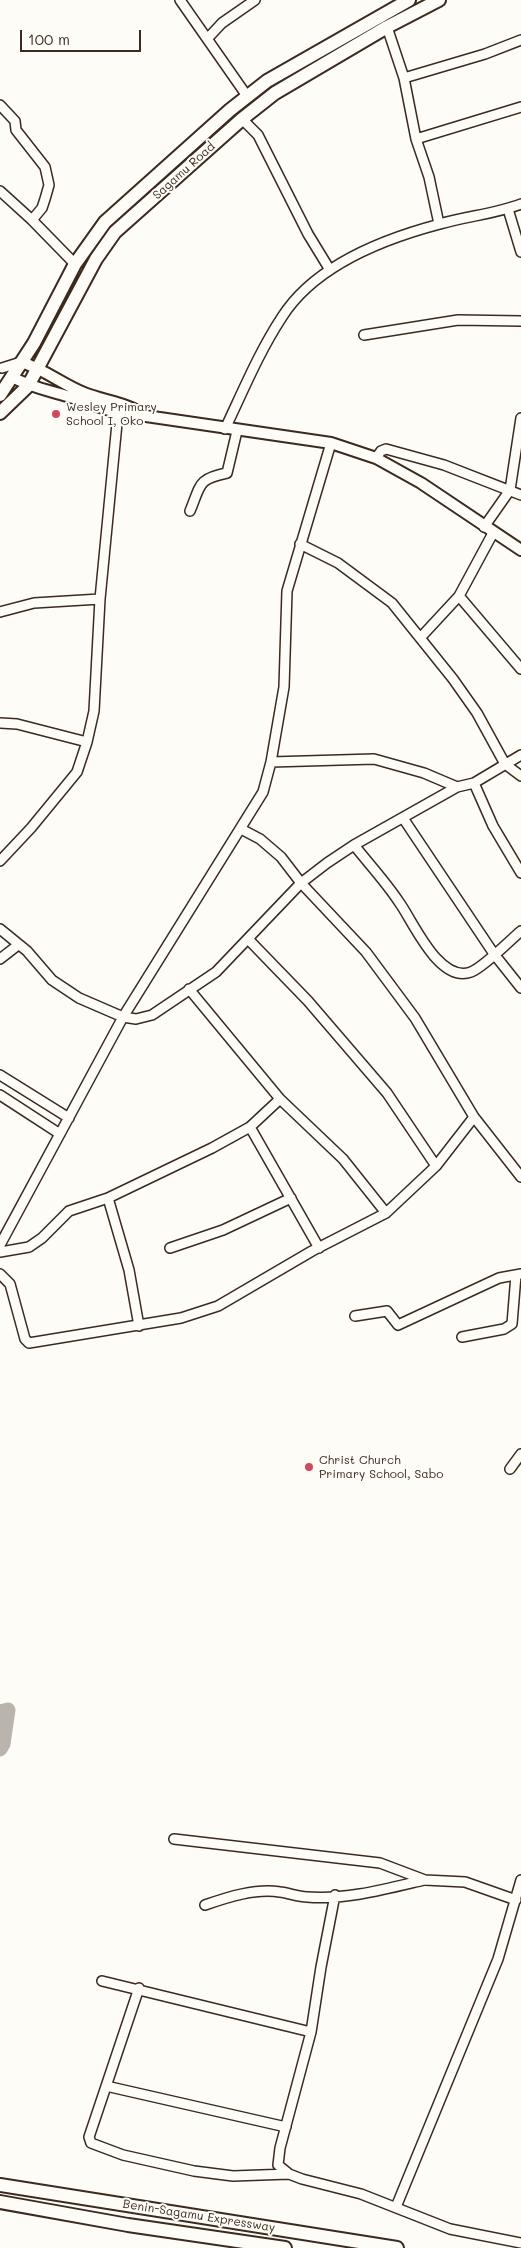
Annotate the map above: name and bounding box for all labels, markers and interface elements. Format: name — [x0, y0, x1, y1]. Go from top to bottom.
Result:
scale bar — [22, 20, 144, 52]
text: 100 m — [28, 29, 70, 49]
street label: Sagamu Road — [150, 139, 218, 203]
place label: Wesley Primary School I, Oko — [66, 400, 157, 428]
marker: Wesley Primary School I, Oko — [50, 408, 62, 420]
place label: Christ Church Primary School, Sabo — [319, 1453, 443, 1481]
marker: Christ Church Primary School, Sabo — [303, 1461, 315, 1473]
street label: Benin-Sagamu Expressway — [122, 2197, 276, 2235]

